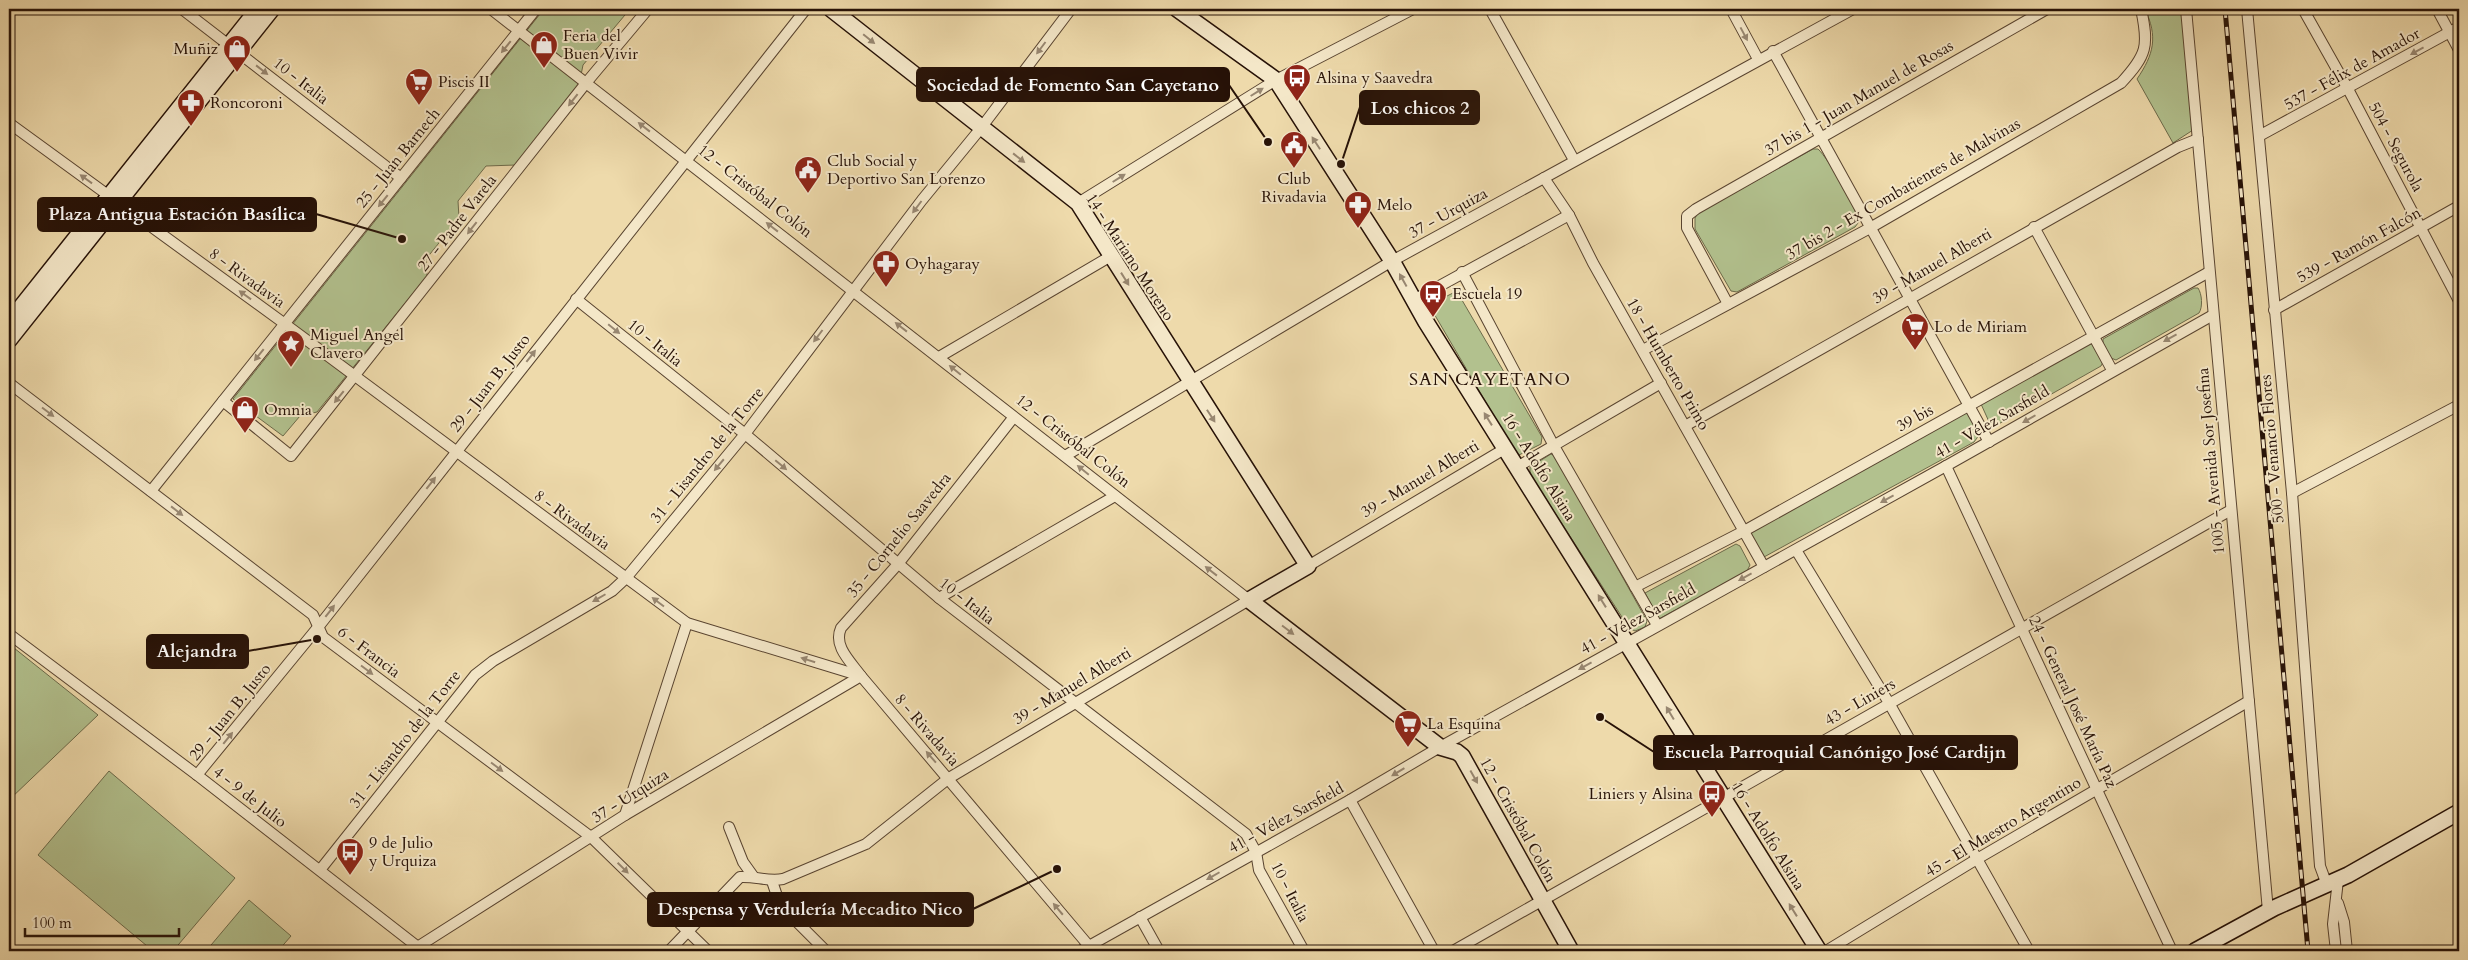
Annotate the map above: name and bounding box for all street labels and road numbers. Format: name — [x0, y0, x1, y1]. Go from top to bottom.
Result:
street label: 537 - Félix de Amador — [2280, 22, 2424, 116]
street label: 37 bis 1 - Juan Manuel de Rosas — [1761, 35, 1957, 161]
street label: 10 - Italia — [269, 52, 333, 110]
street label: 504 - Segurola — [2363, 98, 2429, 196]
street label: 25 - Juan Barnech — [351, 103, 445, 213]
street label: 37 bis 2 - Ex Combatientes de Malvinas — [1782, 113, 2024, 265]
street label: 12 - Cristóbal Colón — [693, 139, 817, 243]
street label: 27 - Padre Varela — [412, 170, 502, 276]
street label: 37 - Urquiza — [1405, 182, 1491, 244]
street label: 14 - Mariano Moreno — [1080, 189, 1180, 325]
street label: 539 - Ramón Falcón — [2293, 202, 2425, 288]
street label: 39 - Manuel Alberti — [1868, 223, 1996, 309]
street label: 8 - Rivadavia — [204, 243, 290, 313]
street label: 18 - Humberto Primo — [1621, 294, 1715, 435]
street label: 10 - Italia — [623, 314, 687, 372]
street label: 29 - Juan B. Justo — [445, 329, 536, 437]
street label: 1005 - Avenida Sor Josefina — [2192, 367, 2230, 555]
street label: 500 - Venancio Flores — [2255, 374, 2289, 524]
street label: 41 - Vélez Sarsfield — [1931, 380, 2054, 464]
street label: 31 - Lisandro de la Torre — [645, 382, 769, 528]
street label: 12 - Cristóbal Colón — [1011, 389, 1135, 493]
street label: 39 bis — [1893, 399, 1937, 437]
street label: 16 - Adolfo Alsina — [1497, 409, 1581, 525]
street label: 39 - Manuel Alberti — [1357, 435, 1484, 523]
street label: 35 - Cornelio Saavedra — [842, 468, 956, 602]
street label: 8 - Rivadavia — [529, 485, 615, 555]
street label: 10 - Italia — [935, 572, 999, 630]
street label: 41 - Vélez Sarsfield — [1576, 578, 1700, 660]
street label: 24 - General José María Paz — [2023, 612, 2123, 792]
street label: 6 - Francia — [333, 621, 405, 683]
street label: 39 - Manuel Alberti — [1009, 642, 1136, 730]
street label: 29 - Juan B. Justo — [184, 659, 276, 765]
street label: 31 - Lisandro de la Torre — [344, 665, 466, 813]
street label: 43 - Liniers — [1821, 673, 1899, 731]
street label: 8 - Rivadavia — [889, 689, 965, 771]
street label: 12 - Cristóbal Colón — [1474, 753, 1562, 887]
street label: 4 - 9 de Julio — [209, 761, 292, 833]
street label: 37 - Urquiza — [587, 764, 673, 828]
street label: 45 - El Maestro Argentino — [1921, 771, 2086, 882]
street label: 41 - Vélez Sarsfield — [1224, 777, 1348, 859]
street label: 16 - Adolfo Alsina — [1726, 778, 1810, 894]
street label: 10 - Italia — [1265, 858, 1315, 926]

